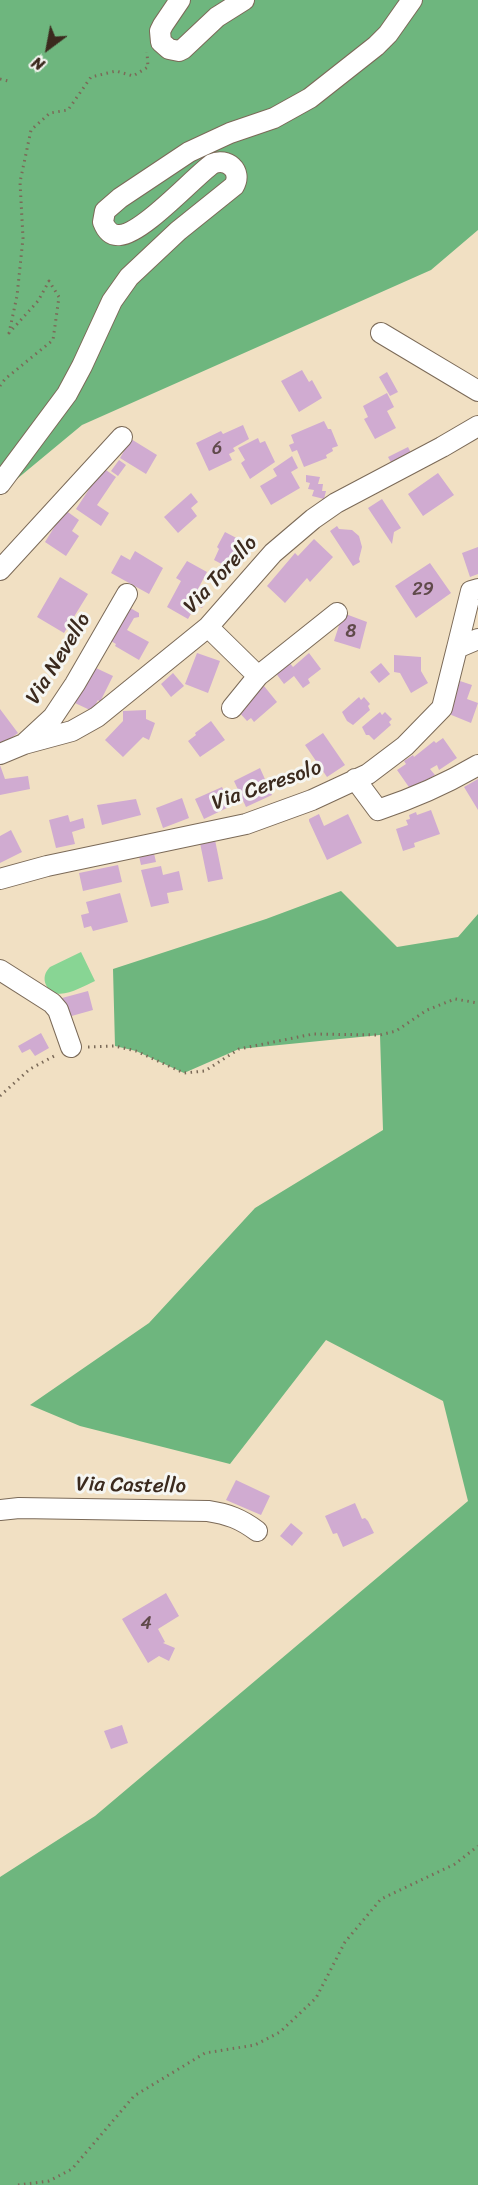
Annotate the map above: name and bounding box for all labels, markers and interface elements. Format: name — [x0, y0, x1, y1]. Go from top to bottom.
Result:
north arrow — [18, 18, 78, 78]
text: N — [26, 48, 51, 79]
house number: 6 — [212, 438, 222, 460]
street label: Via Torello — [179, 531, 263, 619]
house number: 29 — [412, 579, 434, 601]
street label: Via Nevello — [21, 609, 97, 709]
house number: 8 — [346, 621, 356, 643]
street label: Via Ceresolo — [209, 755, 325, 817]
street label: Via Castello — [76, 1472, 186, 1500]
house number: 4 — [140, 1613, 152, 1635]

